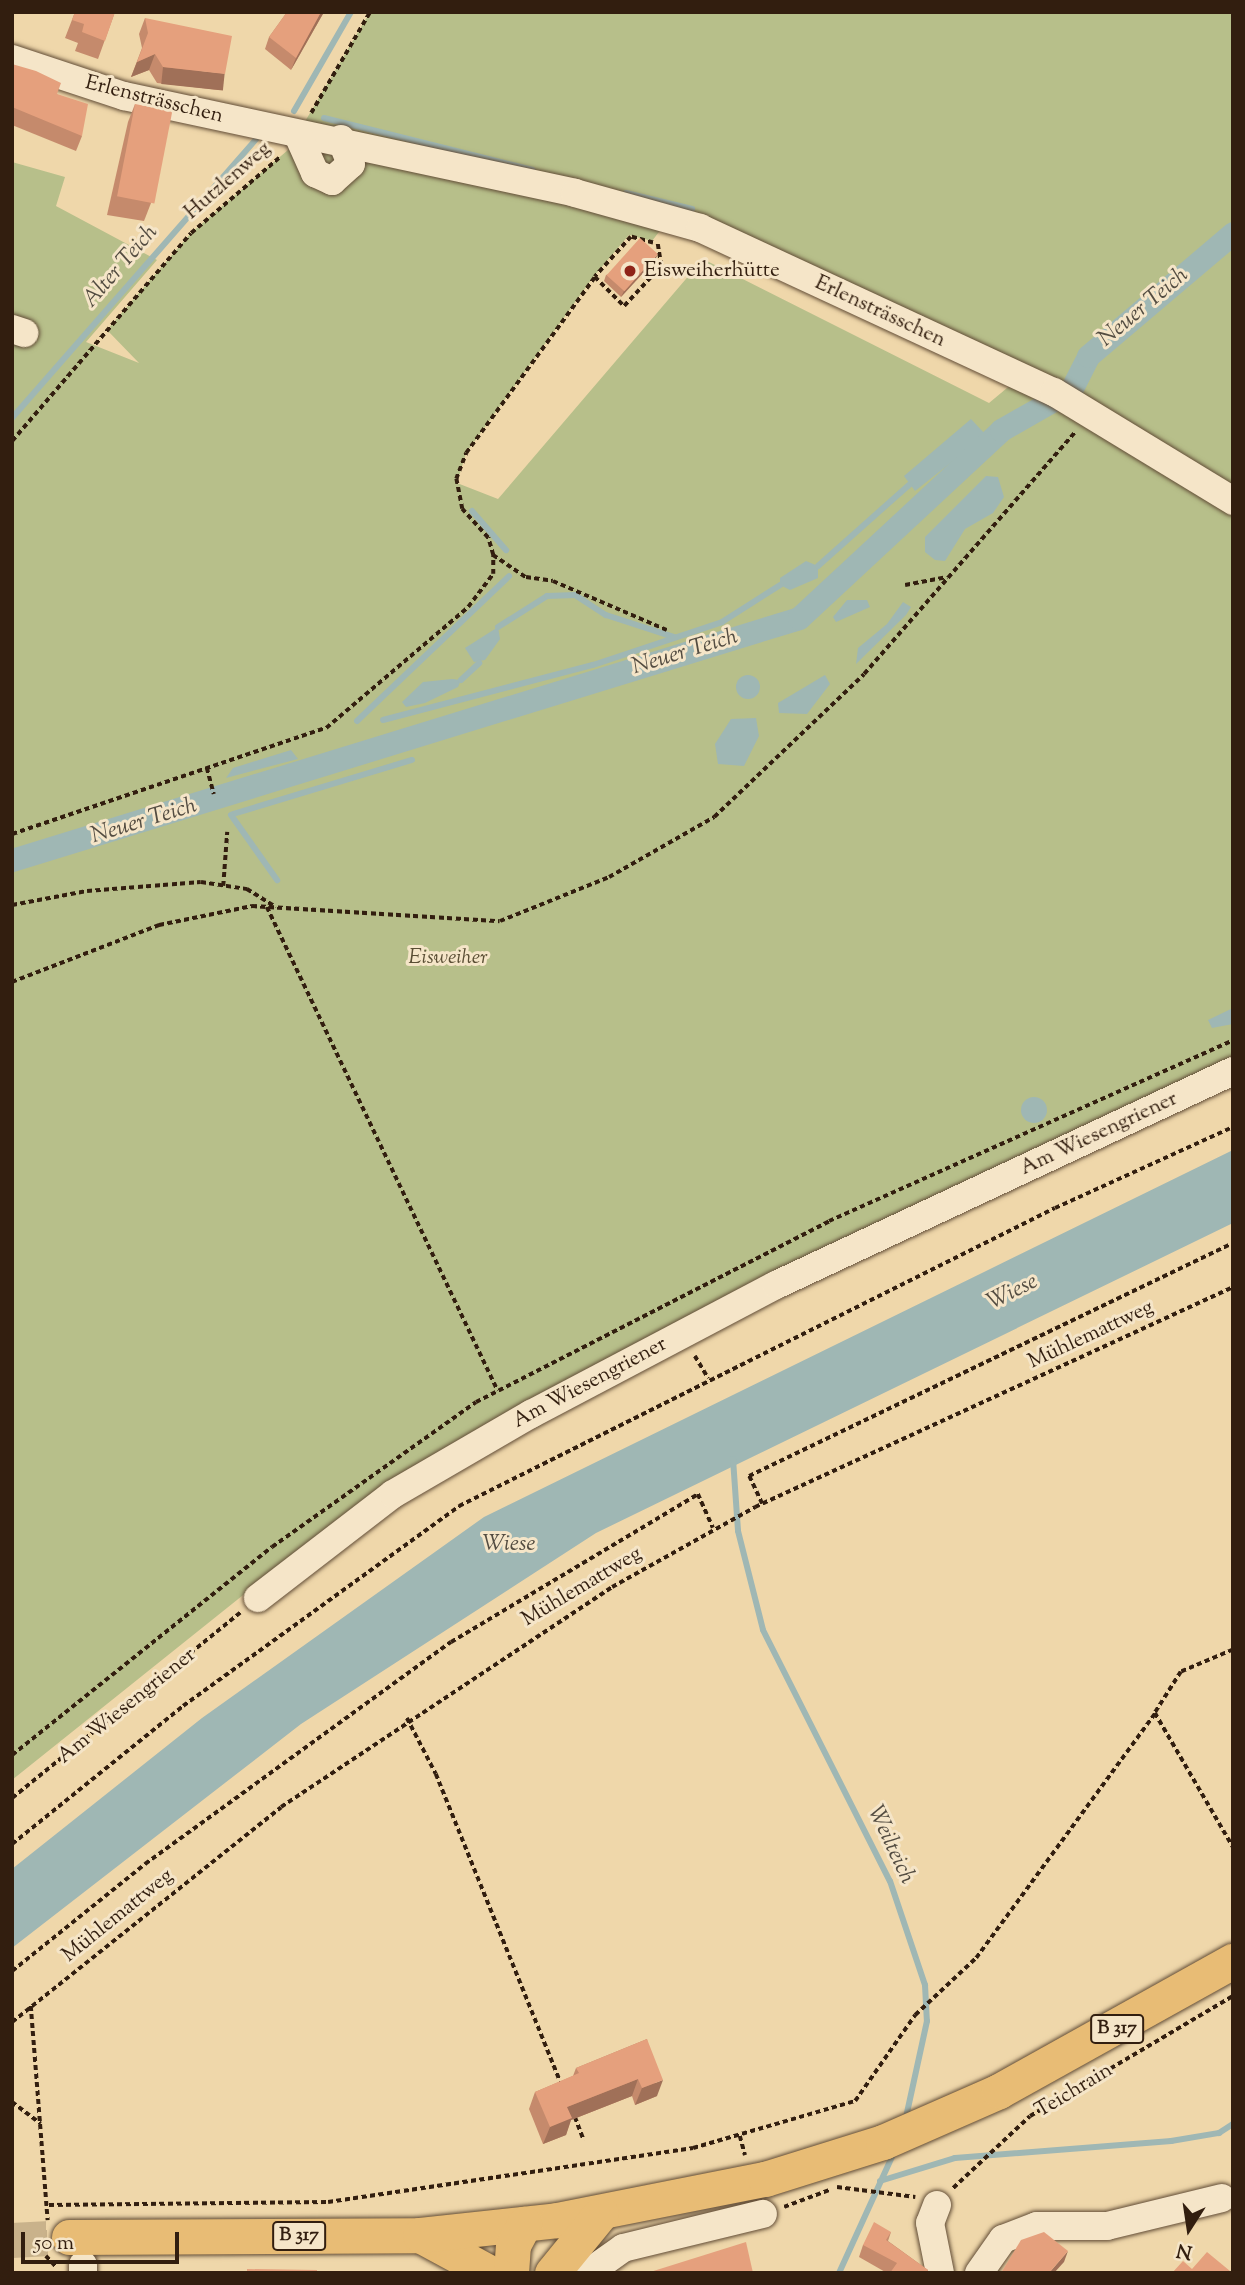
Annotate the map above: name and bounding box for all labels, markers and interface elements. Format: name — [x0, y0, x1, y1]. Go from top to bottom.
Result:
street label: Erlensträsschen — [82, 71, 226, 129]
street label: Hutzlenweg — [180, 137, 276, 225]
water label: Alter Teich — [77, 220, 165, 314]
place label: Eisweiherhütte — [644, 258, 780, 284]
water label: Neuer Teich — [1093, 262, 1195, 354]
marker: Eisweiherhütte — [622, 263, 638, 279]
street label: Erlensträsschen — [811, 271, 949, 353]
water label: Neuer Teich — [629, 624, 741, 682]
water label: Neuer Teich — [88, 793, 200, 851]
park label: Eisweiher — [408, 945, 488, 971]
street label: Am Wiesengriener — [1016, 1087, 1182, 1181]
water label: Wiese — [983, 1269, 1043, 1317]
street label: Mühlemattweg — [1024, 1295, 1158, 1375]
street label: Am Wiesengriener — [509, 1332, 671, 1434]
water label: Wiese — [482, 1531, 536, 1559]
street label: Mühlemattweg — [518, 1541, 646, 1633]
street label: Am Wiesengriener — [53, 1643, 201, 1769]
water label: Weilteich — [860, 1801, 920, 1889]
street label: Mühlemattweg — [58, 1864, 178, 1968]
road number: B 317 — [1089, 2013, 1145, 2044]
street label: Teichrain — [1031, 2058, 1117, 2124]
north arrow — [1154, 2194, 1224, 2264]
scale bar — [24, 2218, 182, 2262]
road number: B 317 — [271, 2220, 327, 2252]
text: 50 m — [34, 2229, 74, 2259]
text: N — [1174, 2235, 1195, 2265]

